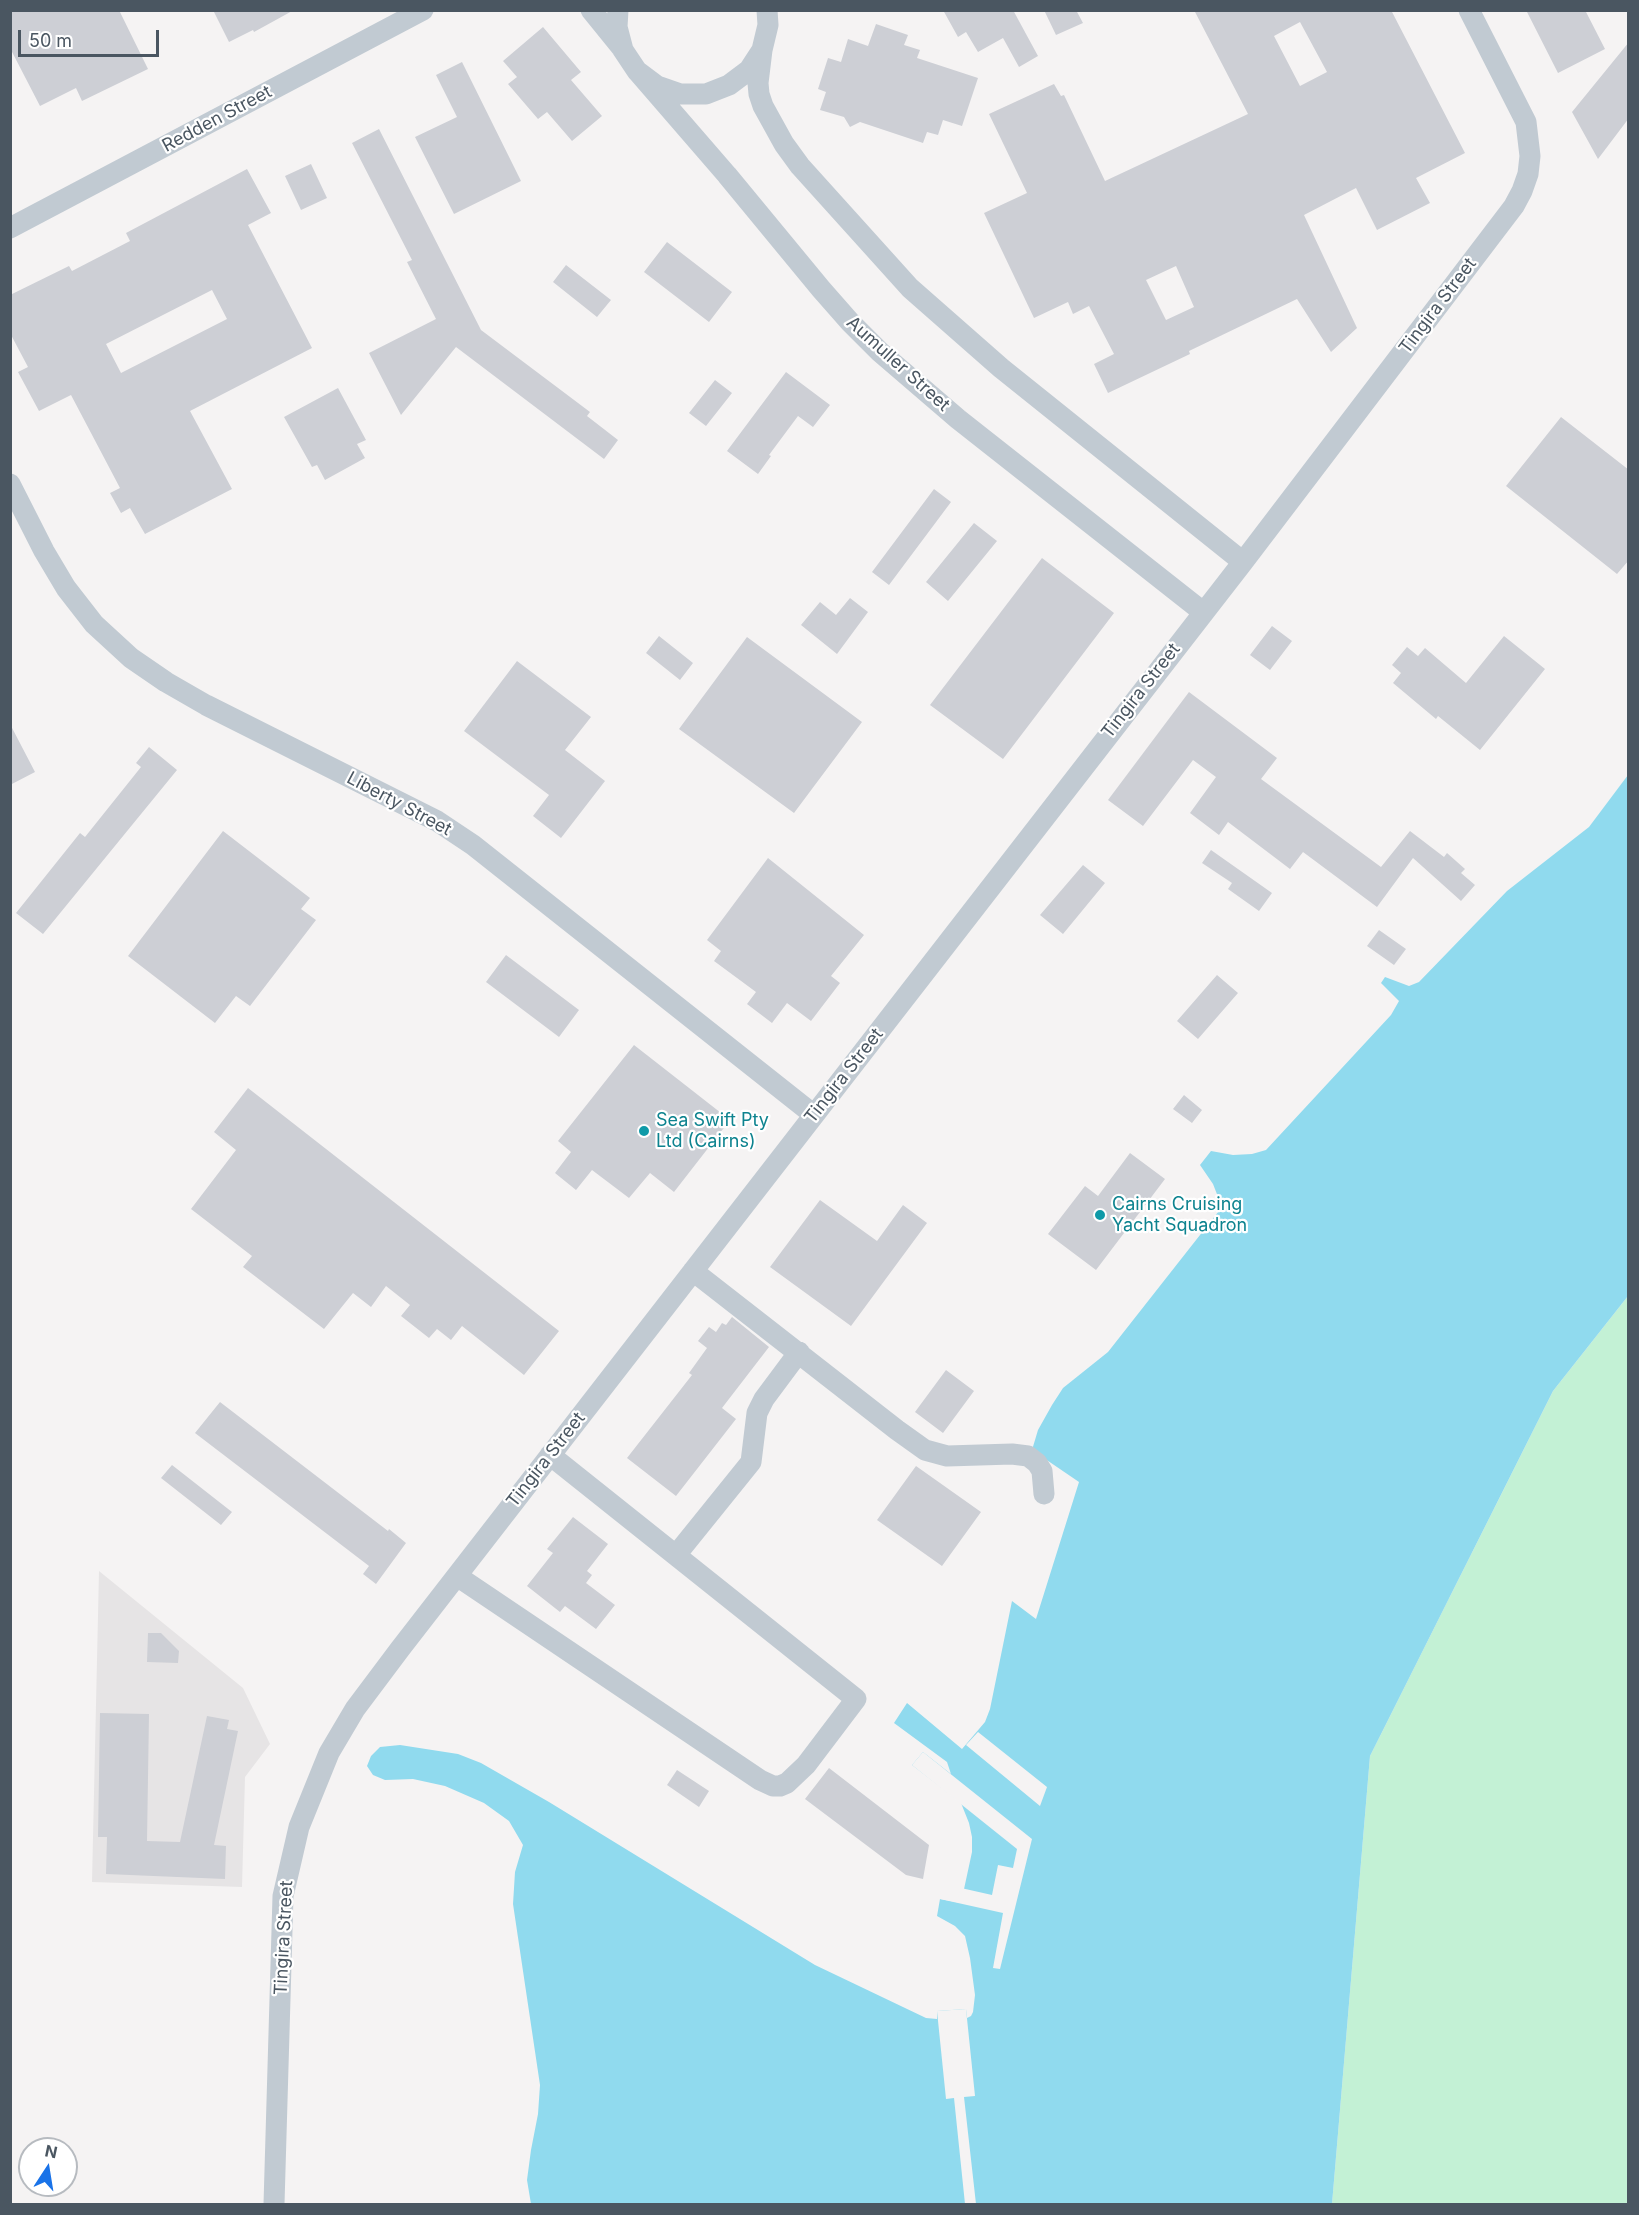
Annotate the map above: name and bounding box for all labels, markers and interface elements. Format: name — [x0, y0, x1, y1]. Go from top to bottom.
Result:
scale bar — [21, 18, 162, 56]
text: 50 m — [29, 30, 72, 51]
street label: Redden Street — [159, 81, 275, 157]
street label: Tingira Street — [1395, 254, 1481, 358]
street label: Aumuller Street — [842, 312, 954, 416]
street label: Tingira Street — [1097, 639, 1185, 743]
street label: Liberty Street — [343, 767, 455, 841]
street label: Tingira Street — [800, 1024, 888, 1128]
place label: Sea Swift Pty Ltd (Cairns) — [656, 1110, 769, 1152]
marker: Sea Swift Pty Ltd (Cairns) — [637, 1124, 651, 1138]
place label: Cairns Cruising Yacht Squadron — [1112, 1194, 1247, 1236]
marker: Cairns Cruising Yacht Squadron — [1093, 1208, 1107, 1222]
street label: Tingira Street — [502, 1408, 590, 1512]
street label: Tingira Street — [270, 1880, 298, 1996]
north arrow — [18, 2137, 78, 2197]
text: N — [43, 2140, 59, 2162]

